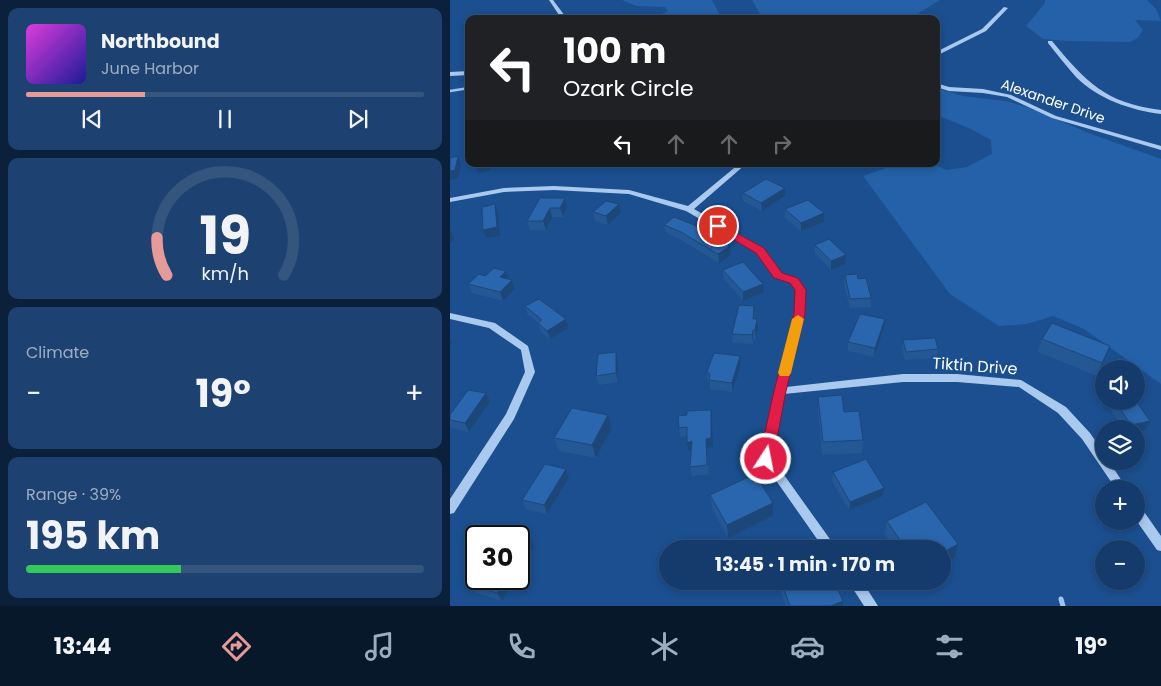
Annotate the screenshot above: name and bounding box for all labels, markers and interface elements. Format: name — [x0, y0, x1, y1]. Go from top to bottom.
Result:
text: 100 m — [563, 26, 666, 75]
text: Northbound — [101, 28, 220, 55]
icon: left — [480, 35, 545, 100]
text: June Harbor — [101, 57, 199, 80]
text: Ozark Circle — [563, 73, 694, 104]
street label: Alexander Drive — [998, 74, 1108, 128]
icon: previous — [78, 105, 106, 133]
icon: pause — [211, 105, 239, 133]
icon: next — [344, 105, 372, 133]
icon: left — [609, 130, 637, 158]
icon: ahead — [662, 130, 690, 158]
icon: ahead — [715, 130, 743, 158]
icon: right — [768, 130, 796, 158]
text: 19 — [199, 199, 251, 272]
pin — [697, 205, 739, 247]
icon: arrive — [704, 212, 732, 240]
text: km/h — [201, 261, 249, 286]
text: Climate — [26, 341, 89, 364]
street label: Tiktin Drive — [932, 352, 1018, 380]
map controls — [1095, 360, 1145, 590]
button: sound — [1095, 360, 1145, 410]
text: 19° — [196, 367, 251, 420]
text: − — [26, 374, 41, 413]
text: + — [405, 374, 424, 413]
button: layers — [1095, 420, 1145, 470]
position arrow — [739, 432, 791, 484]
button: + — [1095, 480, 1145, 530]
text: Range · 39% — [26, 483, 121, 506]
text: 195 km — [26, 509, 160, 562]
speed limit sign: 30 — [465, 525, 530, 590]
button: − — [1095, 540, 1145, 590]
text: 13:45 · 1 min · 170 m — [715, 551, 895, 578]
icon: directions — [219, 629, 254, 664]
icon: music — [362, 629, 397, 664]
icon: phone — [504, 629, 539, 664]
icon: climate — [647, 629, 682, 664]
icon: car — [790, 629, 825, 664]
icon: filters — [932, 629, 967, 664]
text: 13:44 — [54, 631, 111, 662]
text: 19° — [1075, 631, 1107, 662]

